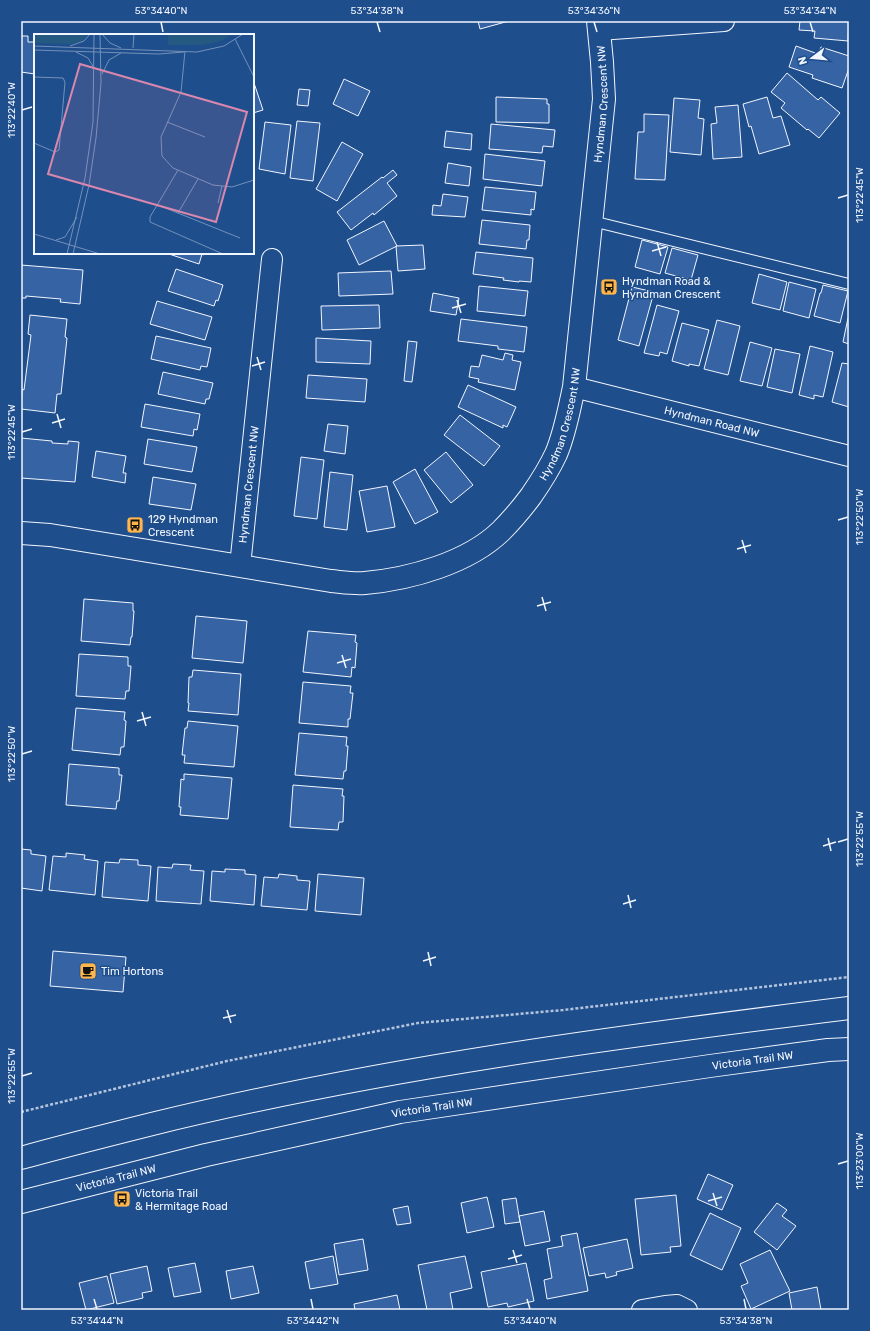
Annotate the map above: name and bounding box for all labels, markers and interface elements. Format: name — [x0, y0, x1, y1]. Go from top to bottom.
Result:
text: 53°34'40"N — [135, 5, 187, 17]
text: 53°34'38"N — [350, 5, 404, 17]
text: 53°34'36"N — [568, 5, 620, 17]
text: 53°34'34"N — [784, 5, 836, 17]
inset map — [34, 34, 254, 254]
north arrow — [792, 38, 832, 78]
street label: Hyndman Crescent NW — [591, 44, 611, 163]
text: N — [796, 55, 810, 66]
text: 113°22'40"W — [6, 82, 18, 138]
text: 113°22'45"W — [854, 167, 866, 223]
place label: Hyndman Road & Hyndman Crescent — [622, 275, 721, 301]
bus stop icon: Hyndman Road & Hyndman Crescent — [599, 277, 619, 297]
street label: Hyndman Crescent NW — [536, 367, 582, 483]
street label: Hyndman Road NW — [663, 403, 761, 440]
text: 113°22'45"W — [6, 404, 18, 460]
street label: Hyndman Crescent NW — [236, 425, 261, 544]
text: 113°22'50"W — [854, 489, 866, 545]
place label: 129 Hyndman Crescent — [148, 513, 218, 539]
bus stop icon: 129 Hyndman Crescent — [125, 515, 145, 535]
text: 113°22'50"W — [6, 726, 18, 782]
text: 113°22'55"W — [854, 811, 866, 867]
cafe icon: Tim Hortons — [78, 961, 98, 981]
place label: Tim Hortons — [101, 965, 164, 978]
text: 113°22'55"W — [6, 1048, 18, 1104]
street label: Victoria Trail NW — [711, 1048, 794, 1072]
street label: Victoria Trail NW — [390, 1095, 474, 1120]
text: 113°23'00"W — [854, 1133, 866, 1189]
street label: Victoria Trail NW — [75, 1161, 158, 1194]
place label: Victoria Trail & Hermitage Road — [135, 1187, 228, 1213]
bus stop icon: Victoria Trail & Hermitage Road — [112, 1189, 132, 1209]
text: 53°34'44"N — [71, 1315, 123, 1327]
text: 53°34'42"N — [287, 1315, 339, 1327]
text: 53°34'40"N — [504, 1315, 556, 1327]
text: 53°34'38"N — [719, 1315, 773, 1327]

